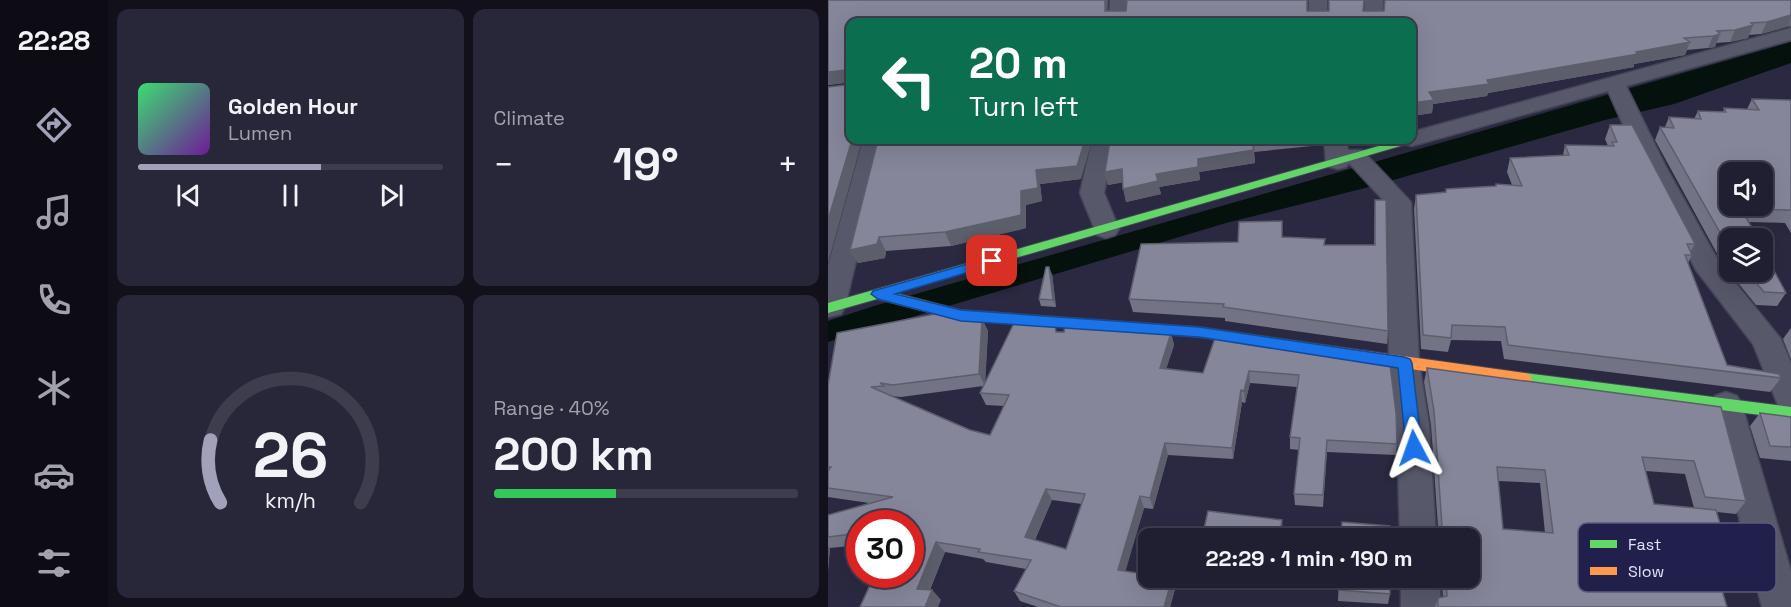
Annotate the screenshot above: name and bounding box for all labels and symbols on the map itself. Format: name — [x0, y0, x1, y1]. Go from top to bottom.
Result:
pin — [966, 235, 1017, 286]
position arrow — [1382, 416, 1446, 480]
speed limit sign: 30 — [846, 510, 924, 588]
legend — [1578, 523, 1776, 592]
text: Fast — [1628, 534, 1661, 555]
text: Slow — [1628, 561, 1664, 582]

